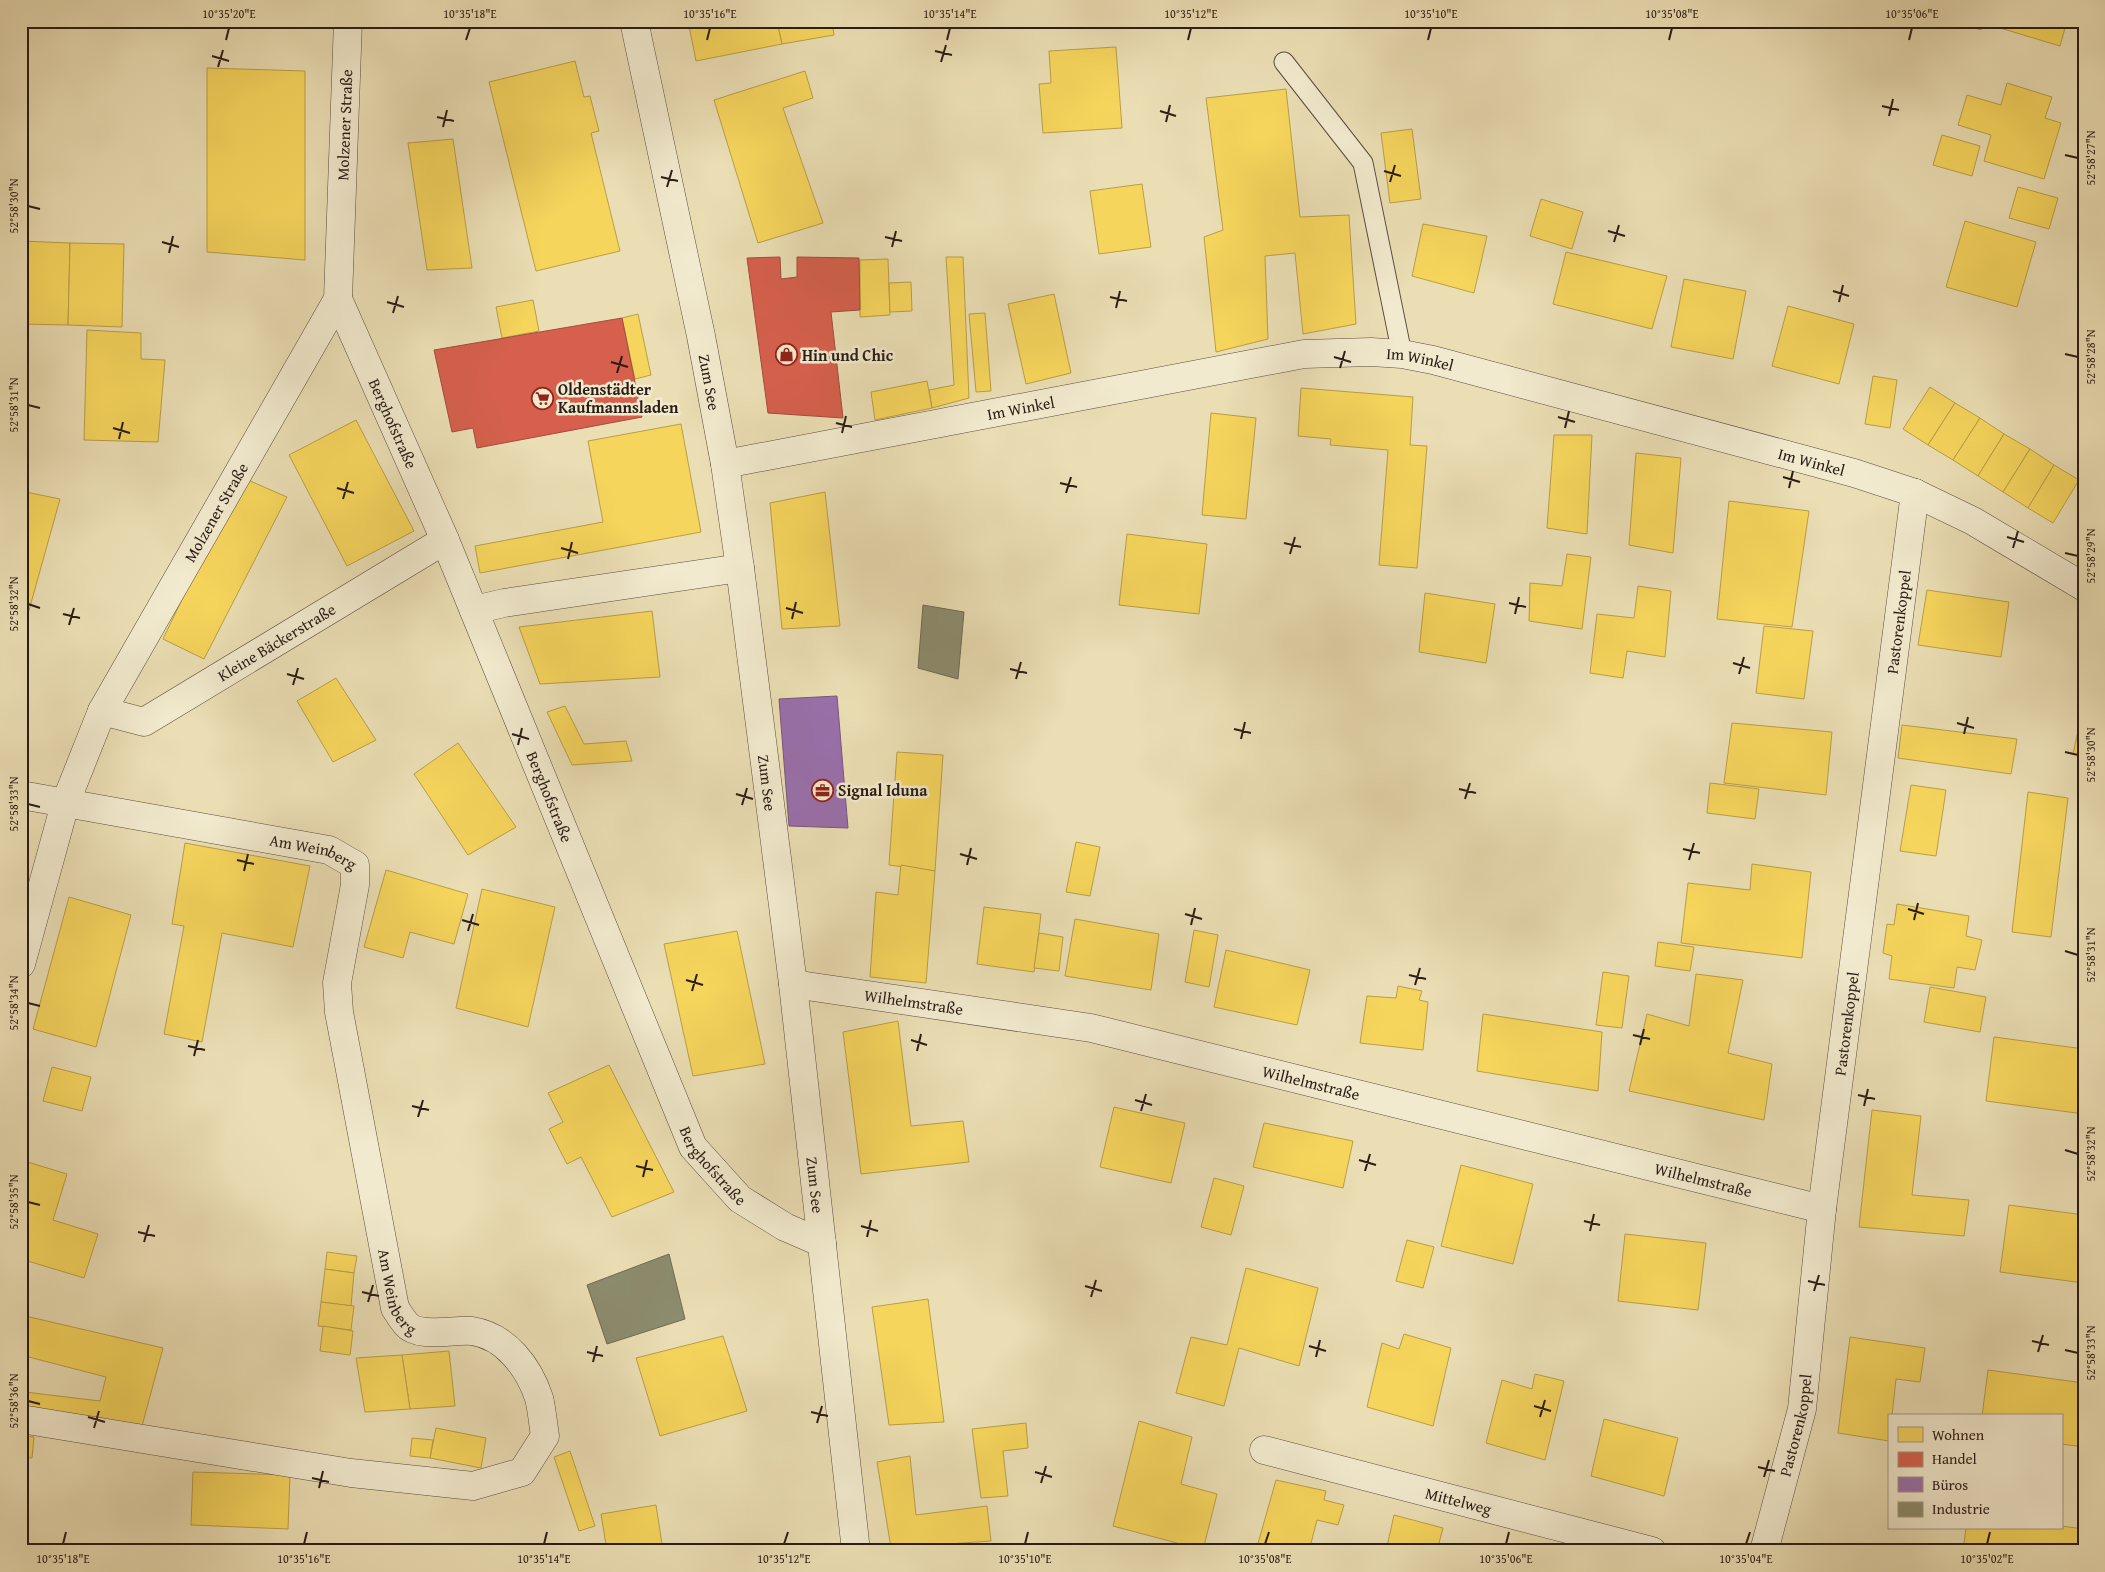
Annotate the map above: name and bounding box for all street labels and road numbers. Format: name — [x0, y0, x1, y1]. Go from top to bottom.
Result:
street label: Molzener Straße — [330, 69, 358, 181]
street label: Im Winkel — [1386, 341, 1457, 377]
street label: Zum See — [693, 352, 727, 412]
street label: Berghofstraße — [363, 374, 424, 472]
street label: Im Winkel — [985, 390, 1057, 426]
street label: Im Winkel — [1775, 441, 1848, 482]
street label: Molzener Straße — [178, 458, 254, 567]
street label: Pastorenkoppel — [1880, 568, 1917, 675]
street label: Kleine Bäckerstraße — [213, 597, 340, 687]
street label: Berghofstraße — [521, 748, 579, 846]
street label: Zum See — [752, 753, 783, 812]
street label: Am Weinberg — [268, 828, 361, 876]
street label: Pastorenkoppel — [1827, 970, 1865, 1077]
street label: Wilhelmstraße — [863, 983, 965, 1021]
street label: Wilhelmstraße — [1260, 1059, 1362, 1106]
street label: Berghofstraße — [674, 1122, 750, 1212]
street label: Zum See — [800, 1156, 830, 1214]
street label: Wilhelmstraße — [1652, 1156, 1755, 1203]
street label: Am Weinberg — [372, 1247, 421, 1341]
street label: Pastorenkoppel — [1773, 1372, 1817, 1479]
street label: Mittelweg — [1423, 1481, 1494, 1521]

